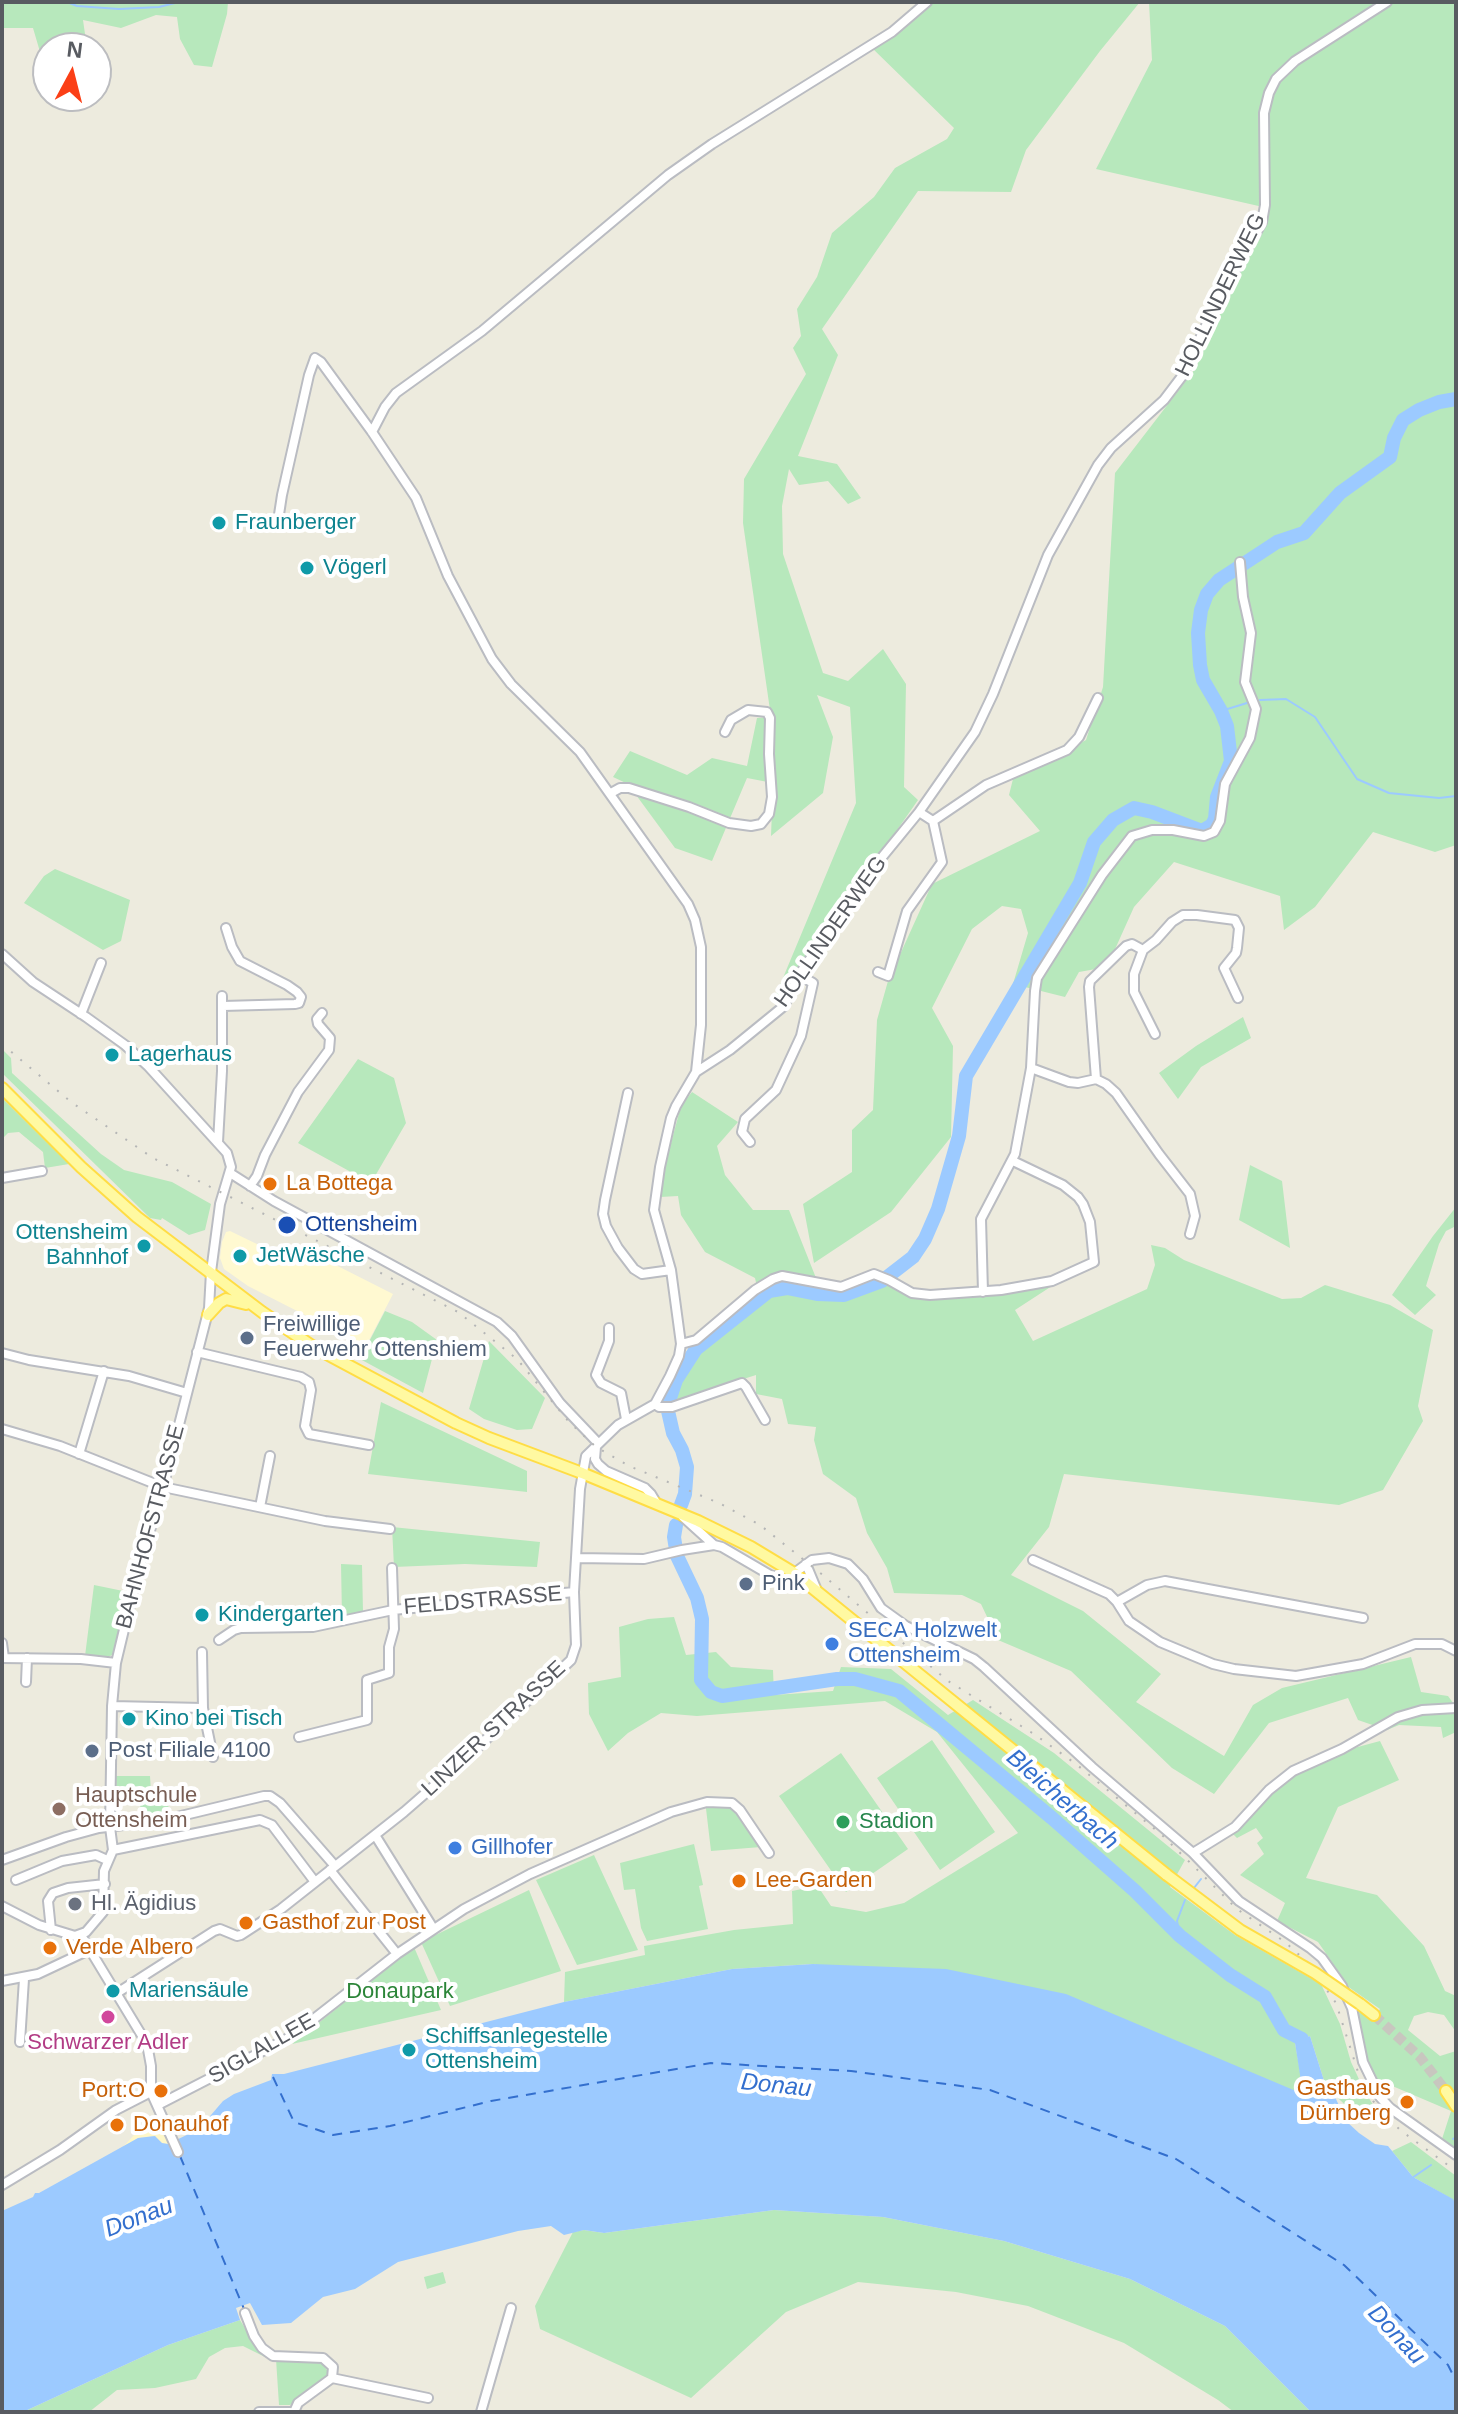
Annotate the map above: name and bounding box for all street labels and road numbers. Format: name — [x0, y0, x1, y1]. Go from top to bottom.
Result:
street label: HOLLINDERWEG — [1170, 209, 1272, 381]
street label: HOLLINDERWEG — [769, 851, 893, 1013]
street label: BAHNHOFSTRASSE — [111, 1422, 191, 1632]
street label: FELDSTRASSE — [403, 1581, 563, 1621]
street label: LINZER STRASSE — [417, 1656, 571, 1802]
street label: SIGLALLEE — [204, 2008, 320, 2090]

